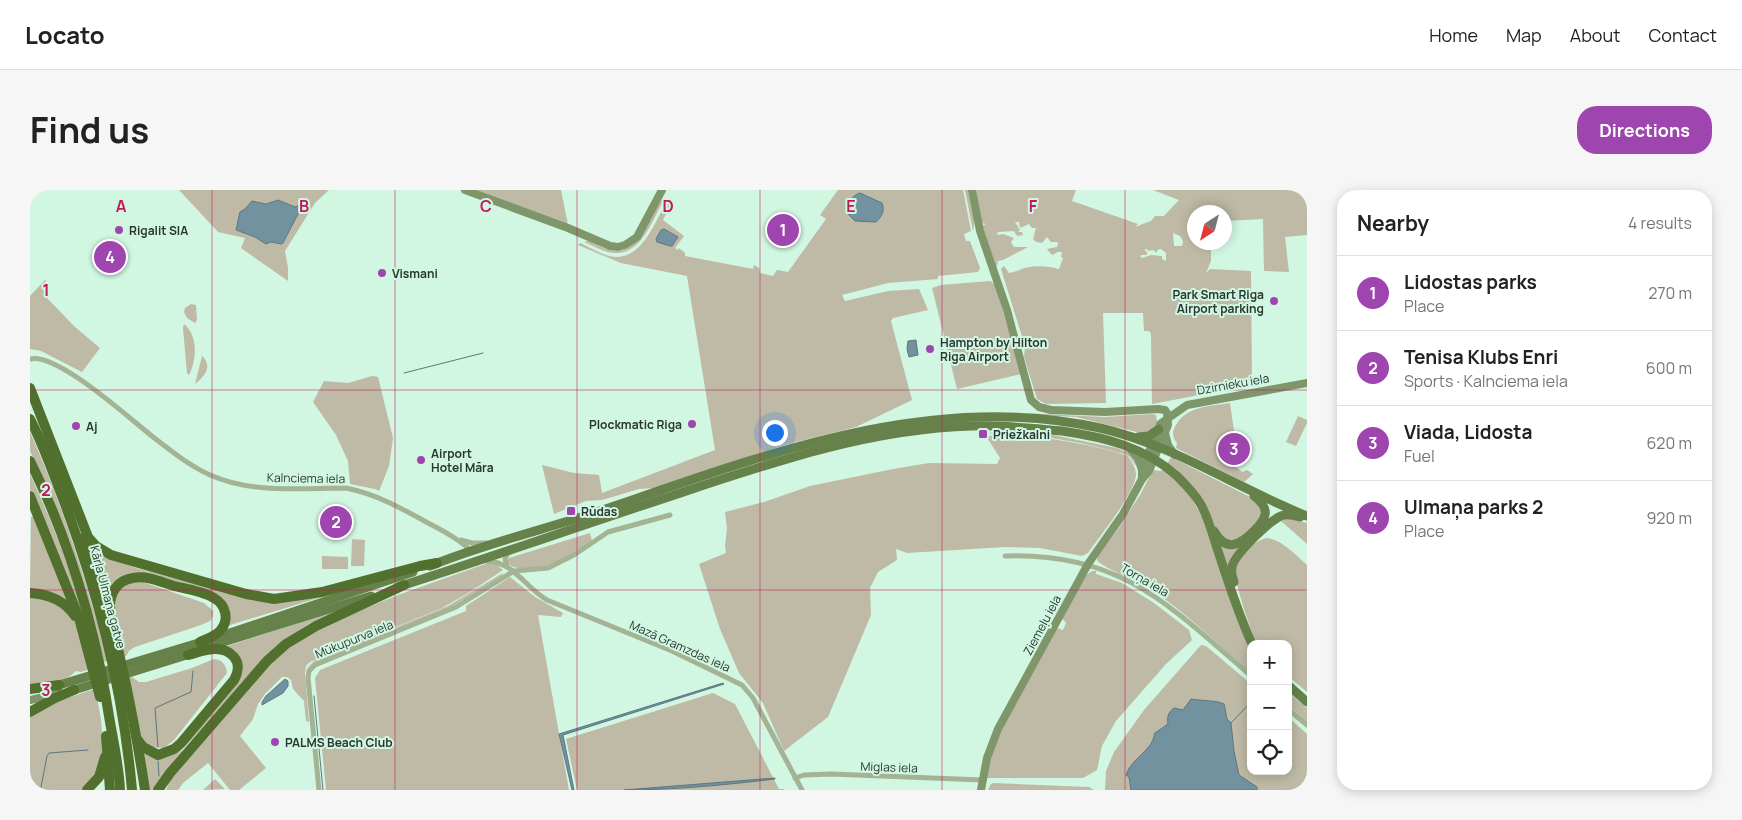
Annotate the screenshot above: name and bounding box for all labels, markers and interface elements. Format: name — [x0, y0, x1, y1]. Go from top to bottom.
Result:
text: Locato — [25, 18, 105, 51]
text: Home — [1429, 23, 1478, 47]
text: Map — [1506, 23, 1542, 47]
text: About — [1570, 23, 1620, 47]
text: Contact — [1648, 23, 1717, 47]
text: Find us — [30, 106, 149, 154]
button: Directions — [1577, 106, 1712, 154]
text: A — [116, 195, 127, 217]
text: B — [299, 195, 309, 217]
text: C — [480, 195, 492, 217]
text: D — [662, 195, 674, 217]
text: E — [846, 195, 856, 217]
text: F — [1029, 195, 1038, 217]
north arrow — [1187, 205, 1232, 250]
text: Nearby — [1357, 209, 1429, 237]
pin: 1 — [767, 211, 799, 249]
text: 4 results — [1628, 212, 1692, 234]
place label: Rigalit SIA — [129, 222, 188, 239]
marker: Rigalit SIA — [113, 224, 125, 236]
pin: 4 — [94, 238, 126, 276]
place label: Vismani — [392, 265, 438, 282]
marker: Vismani — [376, 267, 388, 279]
text: Lidostas parks — [1404, 269, 1537, 295]
text: 1 — [42, 279, 50, 301]
text: 1 — [1369, 282, 1377, 304]
text: 270 m — [1648, 282, 1692, 304]
place label: Park Smart Riga Airport parking — [1172, 286, 1264, 317]
marker: Park Smart Riga Airport parking — [1268, 295, 1280, 307]
text: Place — [1404, 295, 1444, 317]
place label: Hampton by Hilton Riga Airport — [940, 334, 1047, 365]
marker: Hampton by Hilton Riga Airport — [924, 343, 936, 355]
text: Tenisa Klubs Enri — [1404, 344, 1558, 370]
text: 2 — [1368, 357, 1378, 379]
text: 600 m — [1646, 357, 1692, 379]
street label: Dzirnieku iela — [1195, 369, 1271, 399]
text: Sports · Kalnciema iela — [1404, 370, 1568, 392]
place label: Plockmatic Riga — [589, 416, 682, 433]
place label: Aj — [86, 418, 98, 435]
marker: Plockmatic Riga — [686, 418, 698, 430]
text: Viada, Lidosta — [1404, 419, 1532, 445]
marker: Aj — [70, 420, 82, 432]
your location — [762, 420, 788, 446]
place label: Priežkalni — [993, 426, 1050, 443]
marker: Priežkalni — [977, 428, 989, 440]
pin: 3 — [1218, 430, 1250, 468]
text: 3 — [1368, 432, 1378, 454]
text: 620 m — [1646, 432, 1692, 454]
place label: Airport Hotel Māra — [431, 445, 494, 476]
text: Fuel — [1404, 445, 1435, 467]
marker: Airport Hotel Māra — [415, 454, 427, 466]
street label: Kalnciema iela — [267, 469, 345, 487]
text: 2 — [41, 479, 51, 501]
text: Ulmaņa parks 2 — [1404, 494, 1543, 520]
pin: 2 — [320, 503, 352, 541]
place label: Rūdas — [581, 503, 618, 520]
marker: Rūdas — [565, 505, 577, 517]
text: 4 — [1368, 507, 1378, 529]
text: 920 m — [1646, 507, 1692, 529]
text: Place — [1404, 520, 1444, 542]
street label: Kārļa Ulmaņa gatve — [86, 544, 130, 650]
street label: Torņa iela — [1118, 559, 1172, 601]
street label: Ziemeļu iela — [1019, 592, 1065, 658]
street label: Mūkupurva iela — [312, 616, 396, 662]
street label: Mazā Gramzdas iela — [627, 616, 733, 676]
map controls — [1247, 640, 1292, 775]
button: + — [1247, 640, 1292, 685]
text: 3 — [41, 679, 51, 701]
button: − — [1247, 685, 1292, 730]
button: locate — [1247, 730, 1292, 775]
place label: PALMS Beach Club — [285, 734, 393, 751]
marker: PALMS Beach Club — [269, 736, 281, 748]
street label: Miglas iela — [860, 758, 918, 776]

